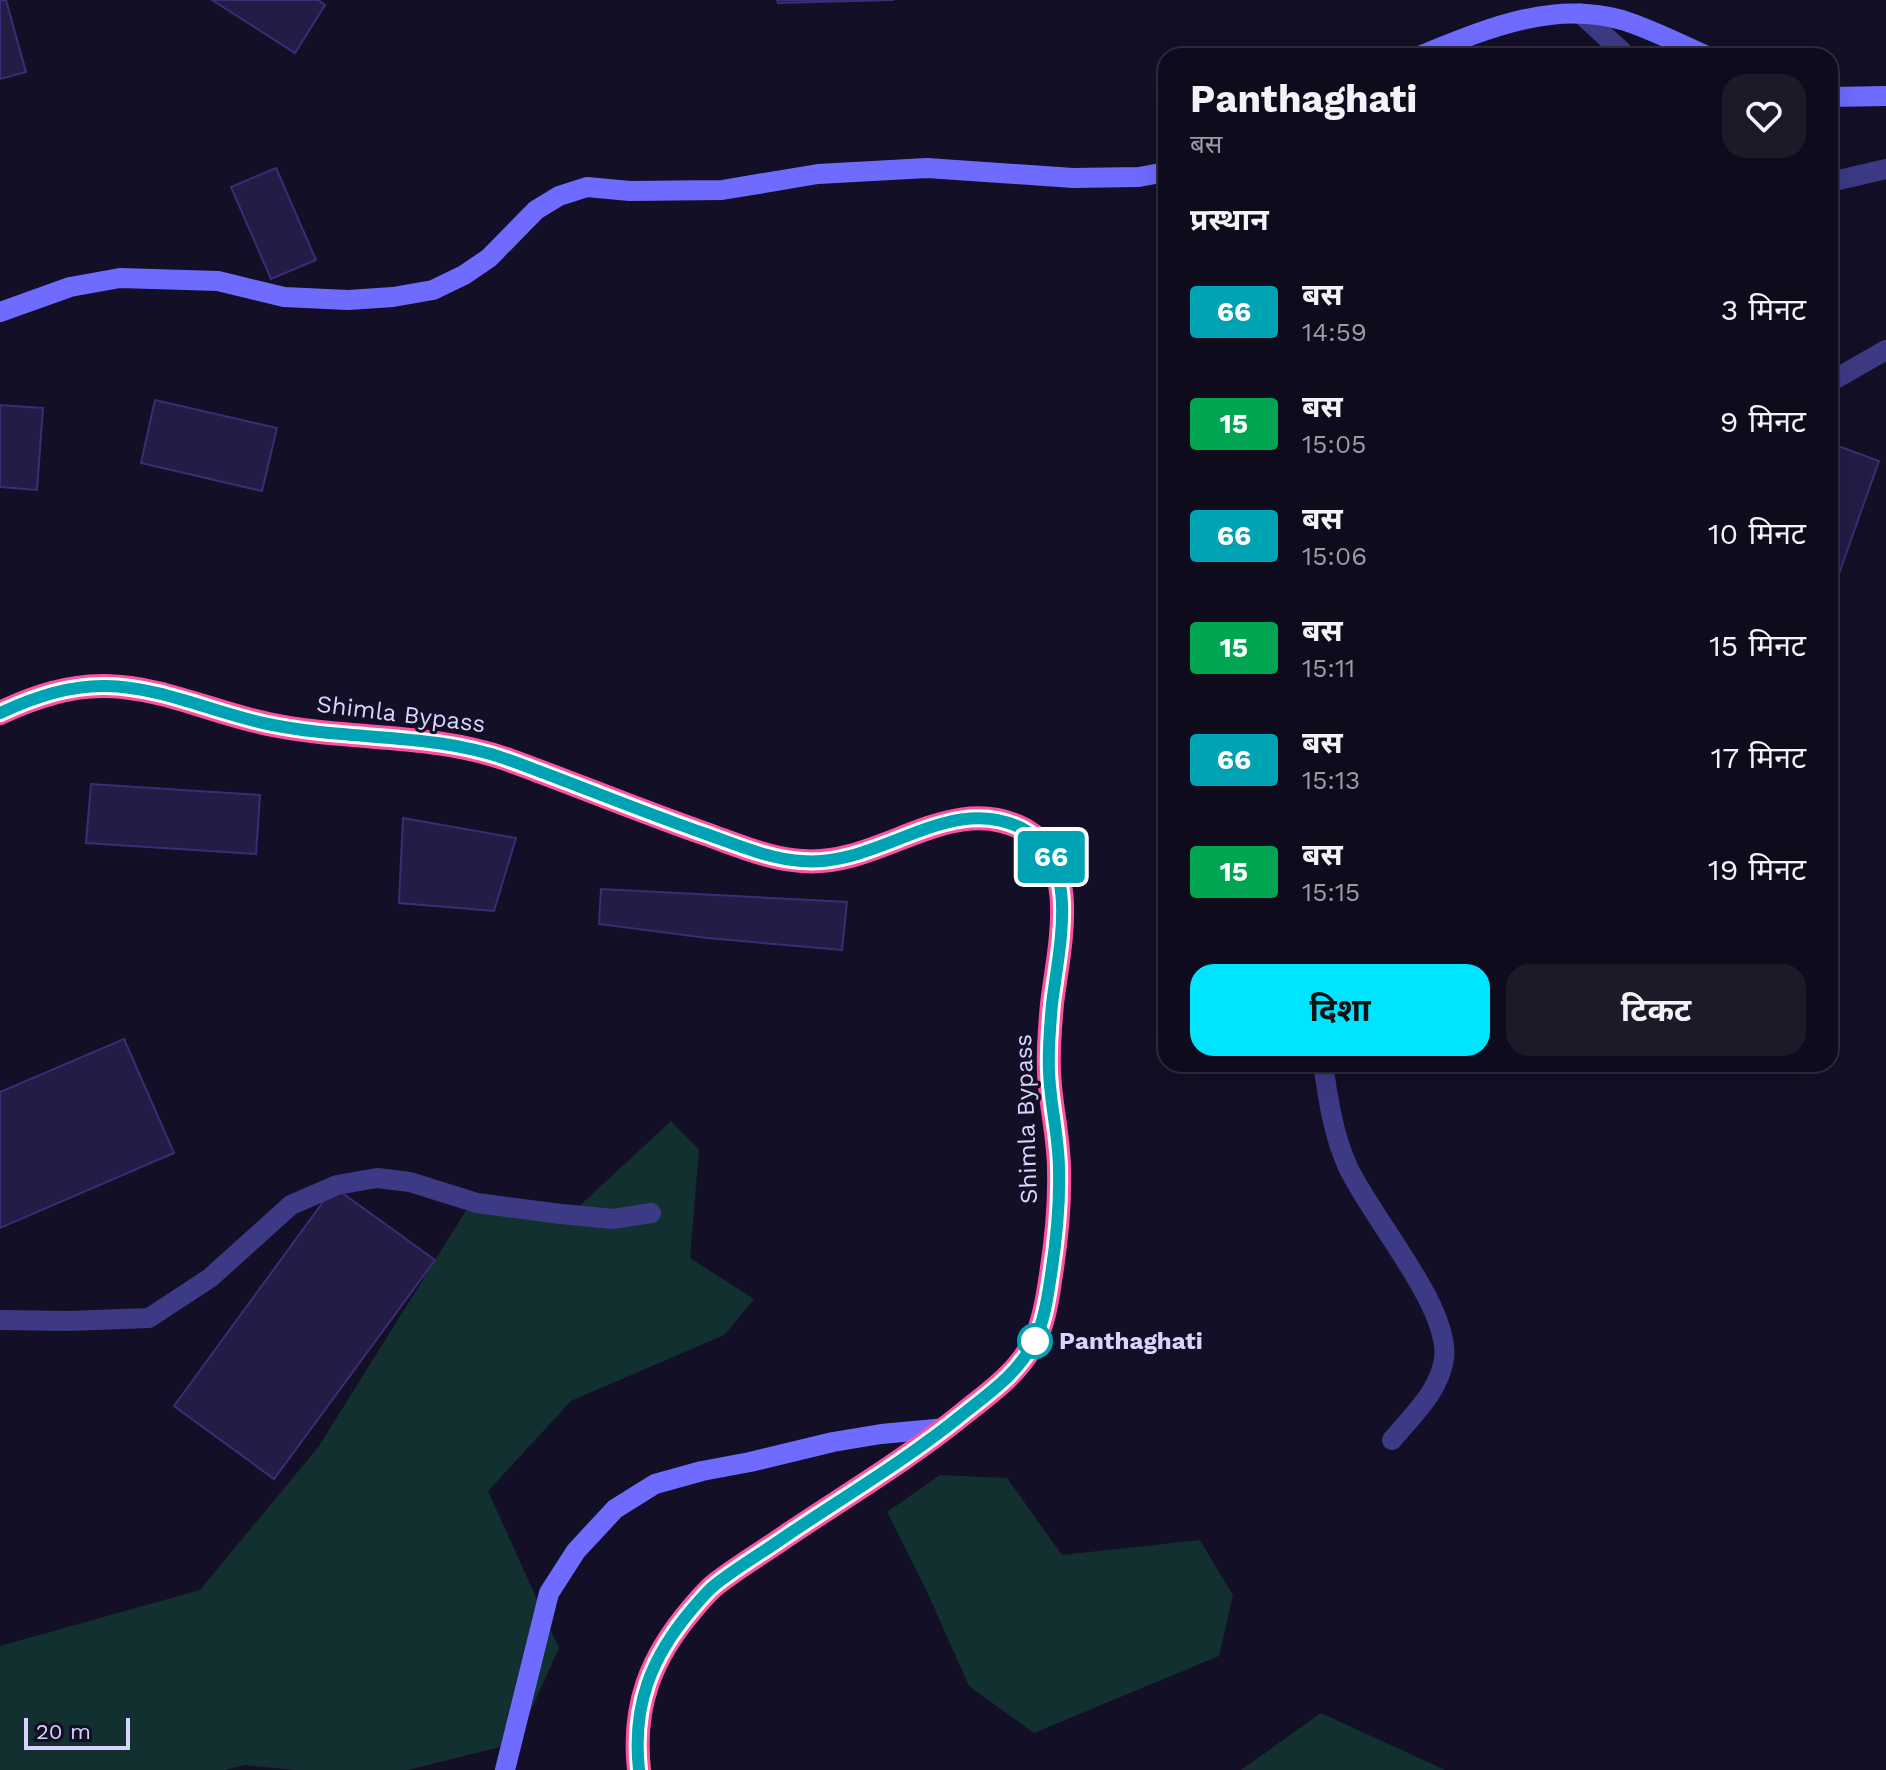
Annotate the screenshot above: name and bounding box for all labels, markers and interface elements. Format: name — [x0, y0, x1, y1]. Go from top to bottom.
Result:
button: heart — [1722, 74, 1806, 158]
text: Panthaghati — [1190, 77, 1417, 121]
text: बस — [1190, 129, 1222, 159]
text: प्रस्थान — [1190, 202, 1269, 237]
text: बस — [1302, 277, 1343, 312]
text: 3 मिनट — [1721, 292, 1806, 327]
text: 66 — [1217, 295, 1251, 328]
text: 14:59 — [1302, 317, 1367, 347]
text: बस — [1302, 389, 1343, 424]
text: 9 मिनट — [1720, 404, 1806, 439]
text: 15 — [1220, 407, 1248, 440]
text: 15:05 — [1302, 429, 1366, 459]
text: बस — [1302, 501, 1343, 536]
text: 10 मिनट — [1708, 516, 1806, 551]
text: 66 — [1217, 519, 1251, 552]
text: 15:06 — [1302, 541, 1367, 571]
text: बस — [1302, 613, 1343, 648]
text: 15 मिनट — [1709, 628, 1806, 663]
text: 15 — [1220, 631, 1248, 664]
text: 15:11 — [1302, 653, 1355, 683]
street label: Shimla Bypass — [315, 690, 487, 738]
text: बस — [1302, 725, 1343, 760]
text: 17 मिनट — [1711, 740, 1806, 775]
text: 66 — [1217, 743, 1251, 776]
text: 15:13 — [1302, 765, 1360, 795]
line badge: 66 — [1015, 831, 1087, 883]
text: बस — [1302, 837, 1343, 872]
text: 66 — [1034, 840, 1068, 873]
text: 19 मिनट — [1708, 852, 1806, 887]
text: 15 — [1220, 855, 1248, 888]
text: 15:15 — [1302, 877, 1360, 907]
button: दिशा — [1190, 964, 1490, 1056]
button: टिकट — [1506, 964, 1806, 1056]
street label: Shimla Bypass — [1009, 1034, 1043, 1204]
marker: Panthaghati — [1018, 1324, 1052, 1358]
place label: Panthaghati — [1059, 1327, 1203, 1355]
scale bar — [24, 1714, 130, 1750]
text: 20 m — [36, 1719, 91, 1744]

